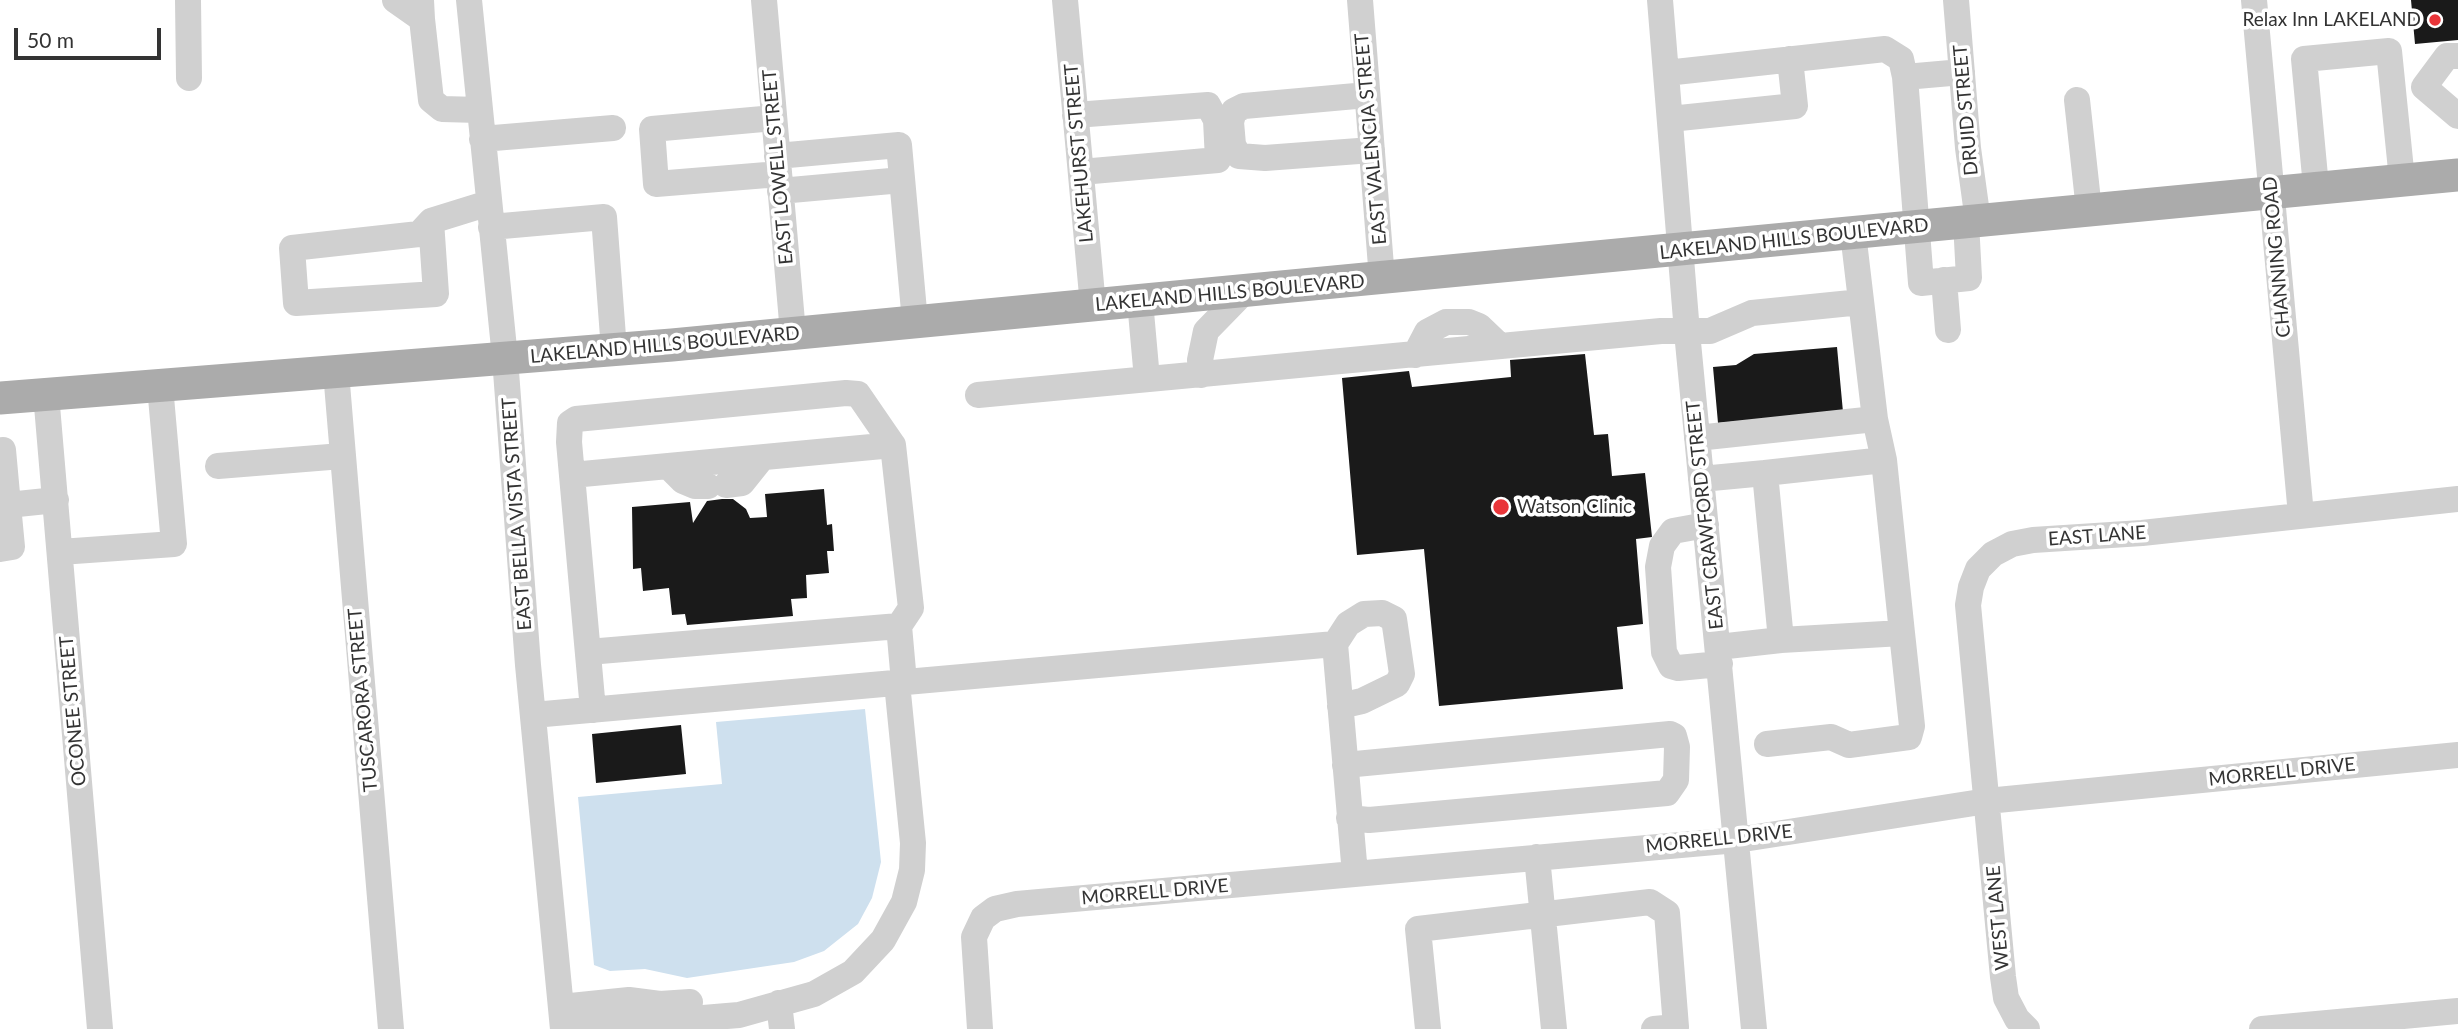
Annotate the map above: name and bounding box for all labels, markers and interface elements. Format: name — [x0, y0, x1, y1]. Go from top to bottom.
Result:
place label: Relax Inn LAKELAND — [2242, 9, 2421, 31]
marker: Relax Inn LAKELAND — [2427, 12, 2443, 28]
scale bar — [18, 14, 164, 58]
text: 50 m — [27, 27, 74, 52]
street label: EAST VALENCIA STREET — [1350, 32, 1392, 246]
street label: DRUID STREET — [1949, 44, 1983, 176]
street label: LAKEHURST STREET — [1060, 63, 1098, 243]
street label: EAST LOWELL STREET — [758, 68, 798, 266]
street label: CHANNING ROAD — [2259, 176, 2295, 338]
street label: LAKELAND HILLS BOULEVARD — [1658, 214, 1930, 264]
street label: LAKELAND HILLS BOULEVARD — [1094, 270, 1366, 316]
street label: LAKELAND HILLS BOULEVARD — [529, 322, 801, 368]
street label: EAST BELLA VISTA STREET — [497, 397, 537, 631]
street label: EAST CRAWFORD STREET — [1682, 399, 1728, 631]
place label: Watson Clinic — [1517, 496, 1632, 518]
marker: Watson Clinic — [1491, 497, 1511, 517]
street label: EAST LANE — [2047, 521, 2147, 551]
street label: TUSCARORA STREET — [344, 607, 382, 793]
street label: OCONEE STREET — [55, 635, 91, 787]
street label: MORRELL DRIVE — [2207, 753, 2357, 791]
street label: MORRELL DRIVE — [1644, 820, 1794, 858]
street label: WEST LANE — [1982, 865, 2014, 971]
street label: MORRELL DRIVE — [1081, 874, 1229, 910]

